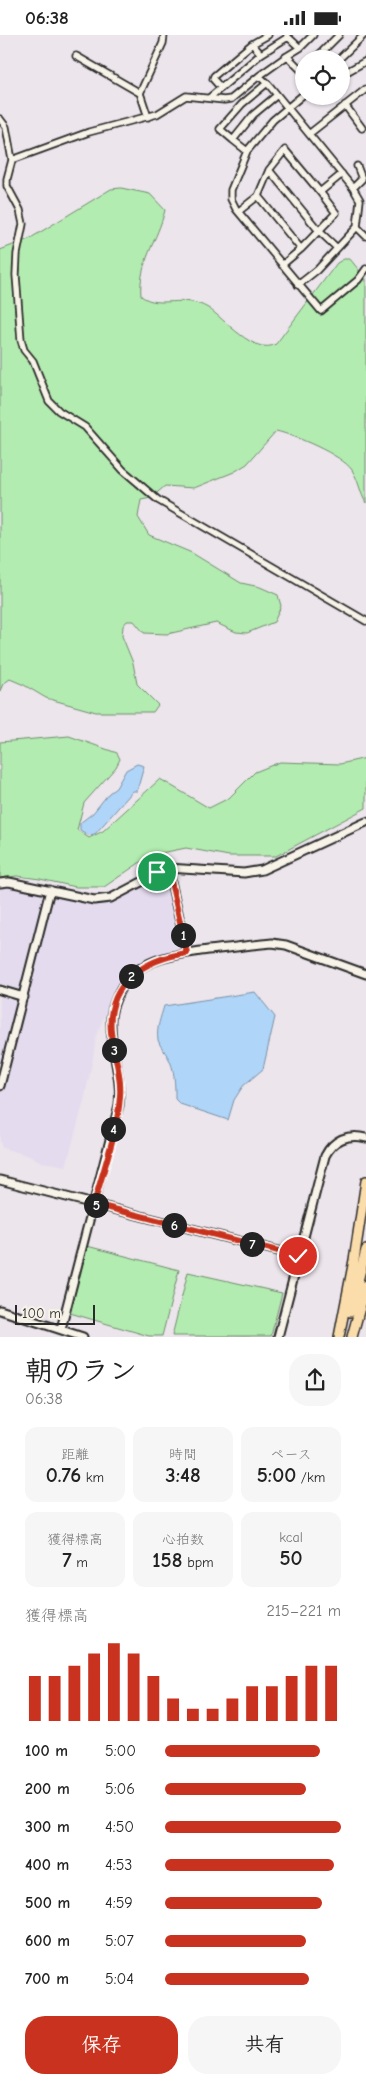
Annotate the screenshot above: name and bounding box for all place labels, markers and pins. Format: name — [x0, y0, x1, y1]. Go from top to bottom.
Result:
pin — [136, 851, 178, 893]
pin: 1 — [170, 923, 196, 947]
pin: 2 — [118, 963, 144, 989]
pin: 3 — [102, 1037, 126, 1063]
pin: 4 — [100, 1117, 126, 1141]
pin: 5 — [84, 1193, 108, 1217]
pin: 6 — [162, 1213, 186, 1237]
pin: 7 — [240, 1231, 264, 1257]
pin — [277, 1235, 319, 1277]

